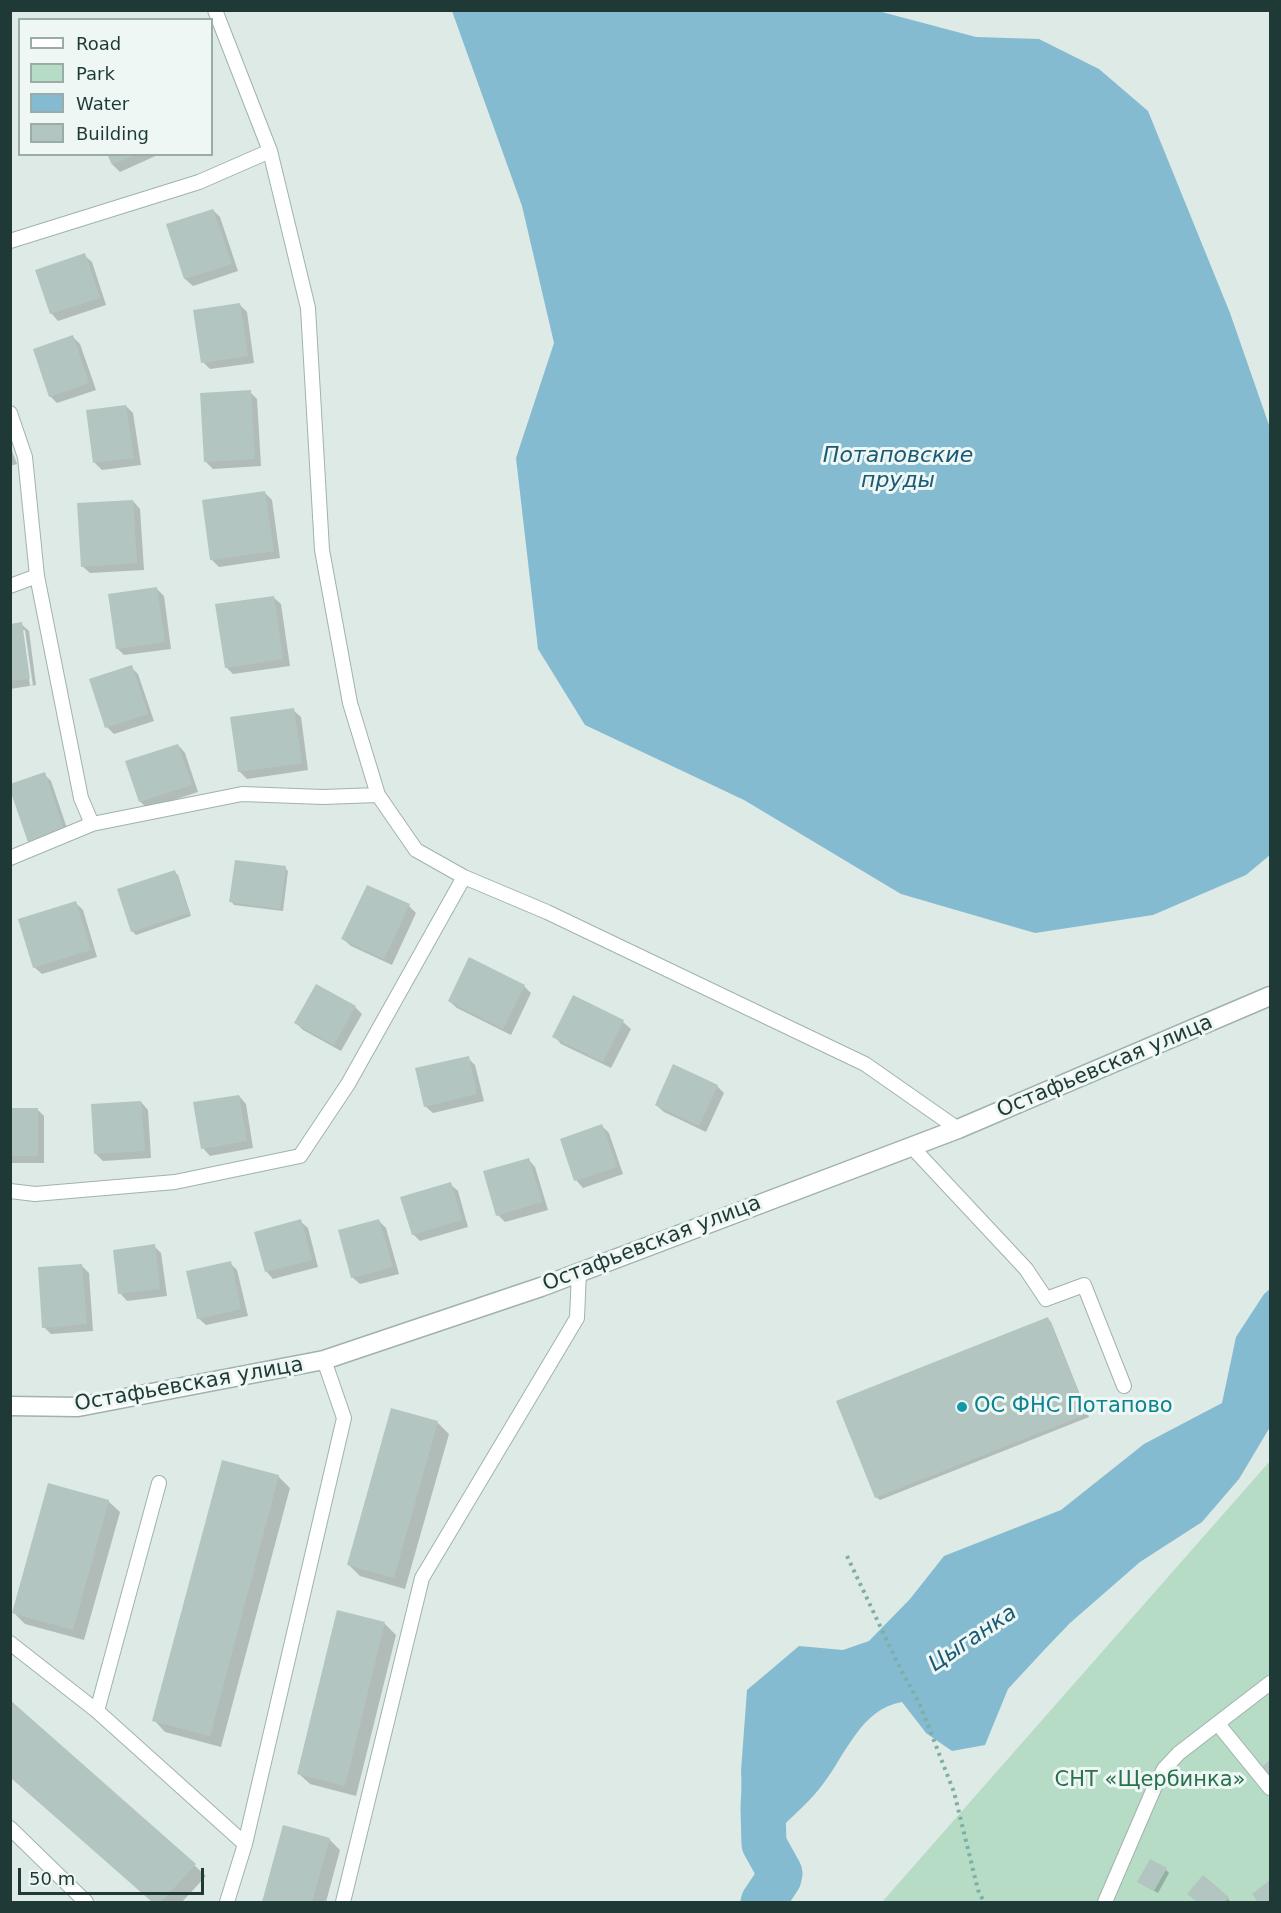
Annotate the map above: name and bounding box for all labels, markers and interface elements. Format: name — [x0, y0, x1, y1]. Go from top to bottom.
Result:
legend — [18, 18, 213, 156]
text: Road — [76, 33, 121, 54]
text: Park — [76, 63, 115, 84]
text: Water — [76, 93, 129, 114]
text: Building — [76, 123, 149, 144]
water label: Потаповские пруды — [823, 443, 973, 494]
street label: Остафьевская улица — [993, 1010, 1217, 1124]
street label: Остафьевская улица — [539, 1191, 765, 1297]
street label: Остафьевская улица — [73, 1352, 305, 1418]
place label: ОС ФНС Потапово — [974, 1394, 1173, 1420]
marker: ОС ФНС Потапово — [955, 1400, 969, 1414]
water label: Цыганка — [924, 1600, 1022, 1678]
park label: СНТ «Щербинка» — [1055, 1768, 1245, 1794]
scale bar — [21, 1856, 207, 1894]
text: 50 m — [29, 1868, 75, 1889]

